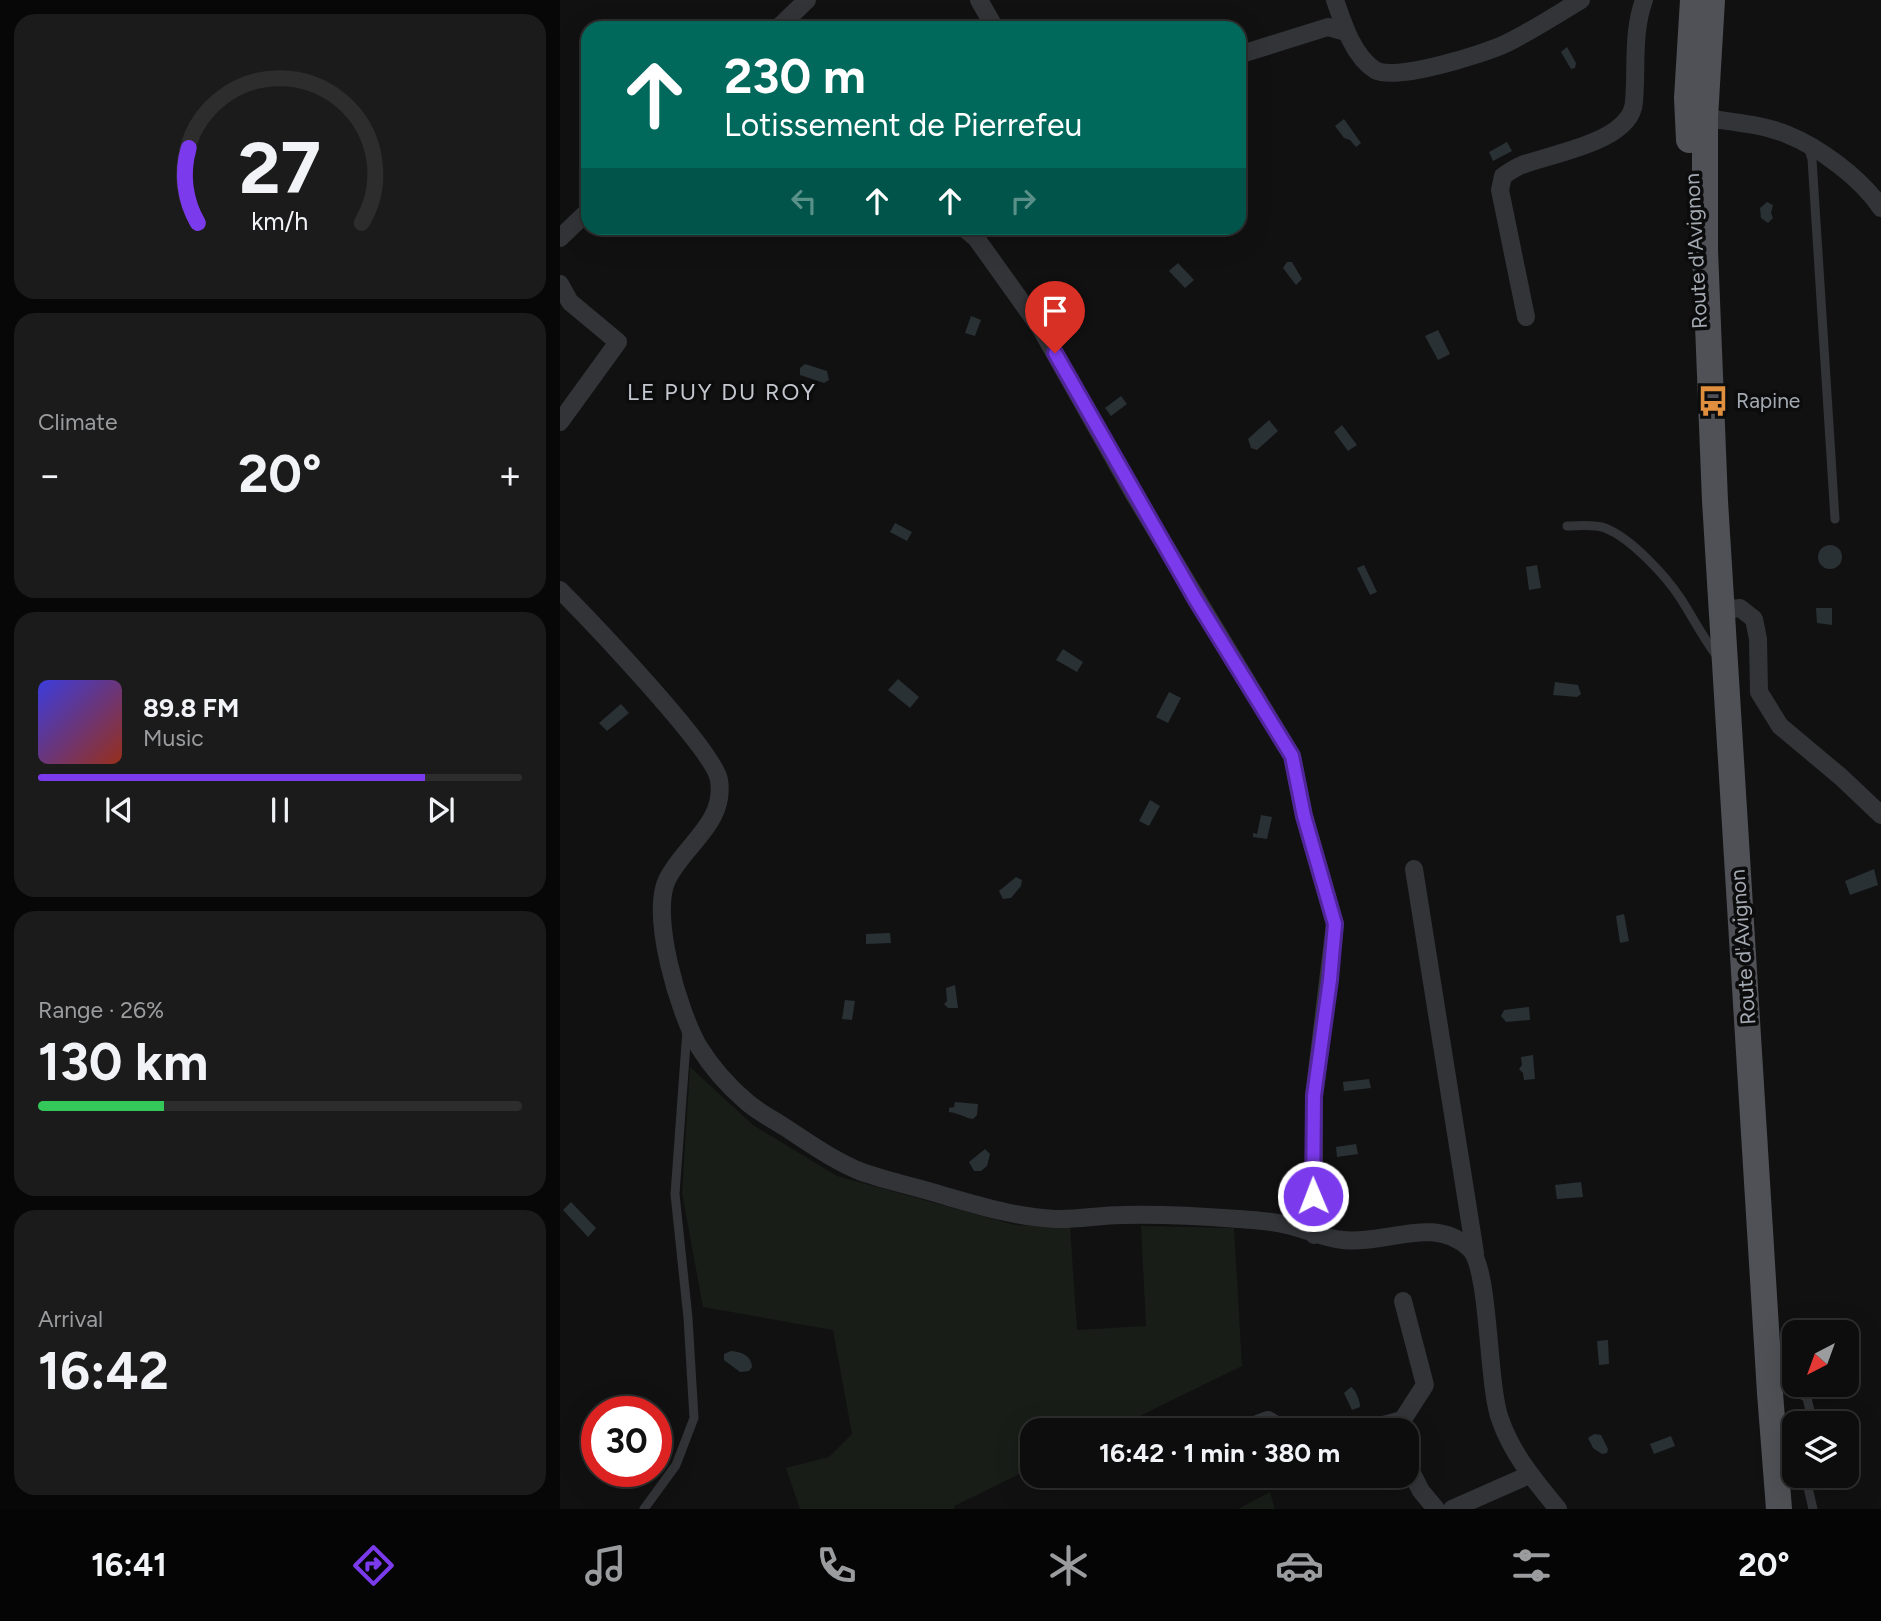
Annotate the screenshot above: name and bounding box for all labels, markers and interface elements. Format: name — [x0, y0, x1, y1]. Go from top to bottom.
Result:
text: 230 m — [724, 46, 866, 105]
icon: ahead — [609, 49, 700, 140]
text: Lotissement de Pierrefeu — [724, 106, 1082, 144]
text: 27 — [239, 124, 321, 211]
street label: Route d'Avignon — [1679, 173, 1712, 329]
icon: left — [785, 182, 823, 220]
icon: ahead — [858, 182, 896, 220]
icon: ahead — [931, 182, 969, 220]
icon: right — [1004, 182, 1042, 220]
text: km/h — [251, 205, 309, 235]
pin — [1025, 281, 1085, 353]
icon: arrive — [1036, 292, 1074, 330]
district label: LE PUY DU ROY — [627, 378, 817, 406]
bus stop icon: Rapine — [1696, 384, 1730, 418]
place label: Rapine — [1736, 388, 1800, 413]
text: Climate — [38, 408, 117, 436]
text: 20° — [238, 443, 322, 505]
text: − — [38, 452, 62, 498]
text: + — [498, 452, 522, 498]
text: 89.8 FM — [143, 692, 239, 724]
text: Music — [143, 724, 204, 752]
icon: previous — [100, 791, 138, 829]
icon: pause — [261, 791, 299, 829]
icon: next — [422, 791, 460, 829]
street label: Route d'Avignon — [1725, 868, 1760, 1026]
text: Range · 26% — [38, 996, 164, 1024]
text: 130 km — [38, 1031, 208, 1093]
position arrow — [1276, 1159, 1350, 1233]
text: Arrival — [38, 1305, 103, 1333]
north arrow — [1782, 1320, 1858, 1396]
map controls — [1782, 1320, 1859, 1488]
text: 16:42 — [38, 1340, 169, 1402]
speed limit sign: 30 — [581, 1396, 672, 1487]
button: layers — [1782, 1411, 1859, 1488]
text: 16:42 · 1 min · 380 m — [1099, 1437, 1340, 1469]
icon: directions — [349, 1541, 398, 1590]
icon: music — [581, 1541, 630, 1590]
icon: phone — [812, 1541, 861, 1590]
icon: climate — [1044, 1541, 1093, 1590]
icon: car — [1275, 1541, 1324, 1590]
icon: filters — [1507, 1541, 1556, 1590]
text: 16:41 — [91, 1546, 167, 1584]
text: 20° — [1738, 1546, 1790, 1584]

